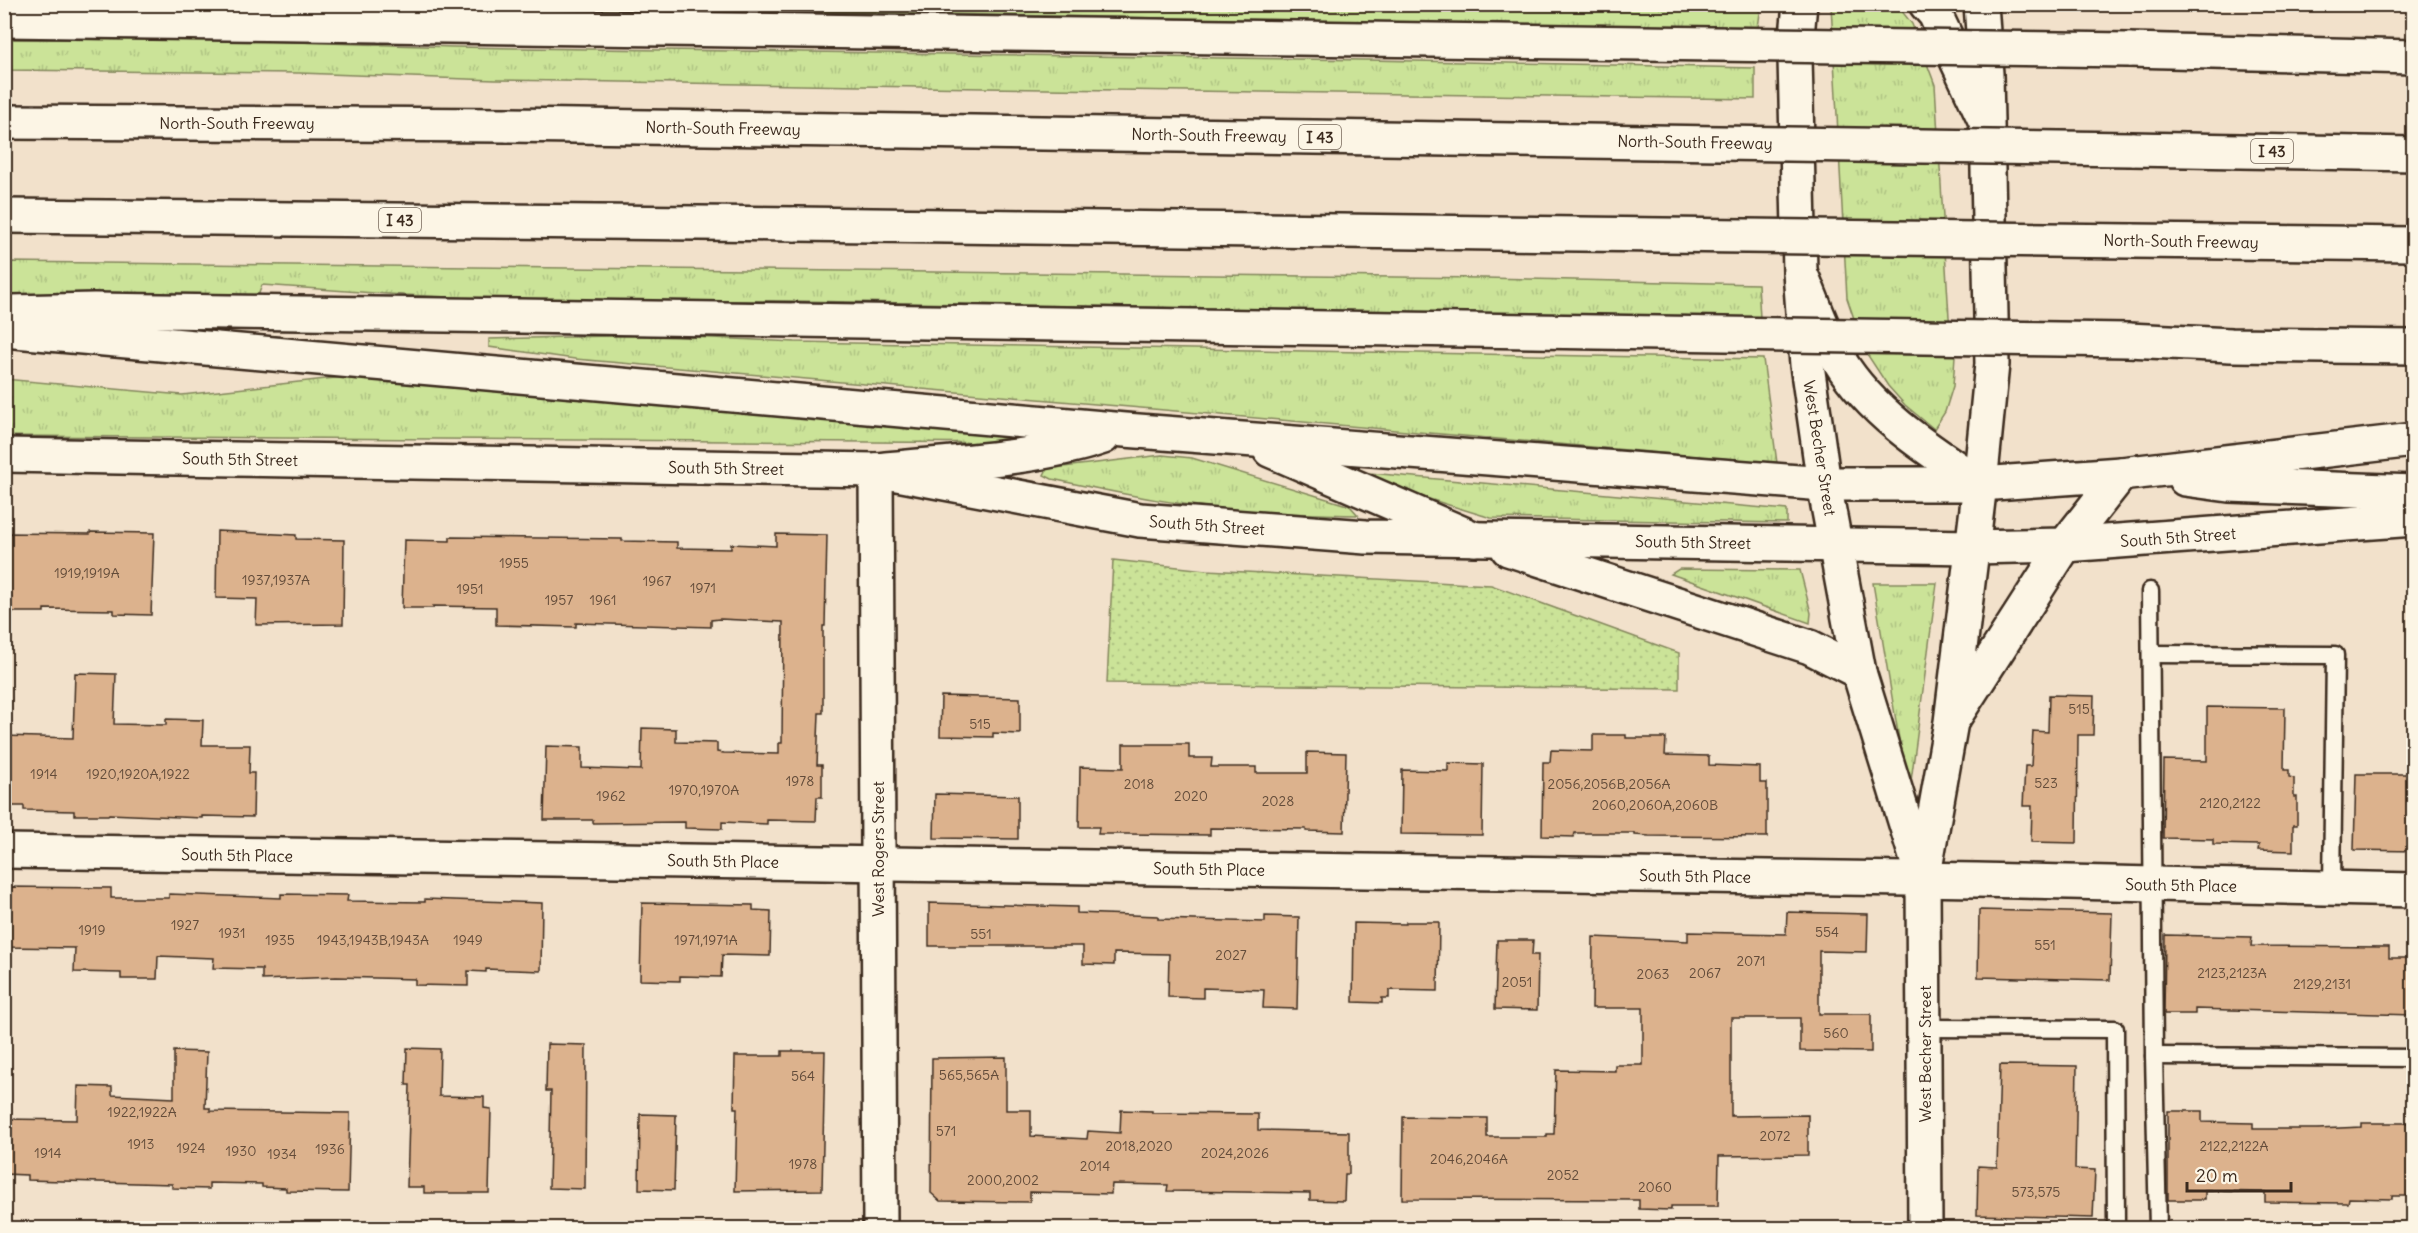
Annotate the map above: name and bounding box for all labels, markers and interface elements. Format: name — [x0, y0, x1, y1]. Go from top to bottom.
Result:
street label: North-South Freeway — [159, 113, 315, 133]
street label: North-South Freeway — [645, 117, 801, 139]
street label: North-South Freeway — [1131, 124, 1287, 146]
road number: I 43 — [1299, 125, 1341, 149]
street label: North-South Freeway — [1617, 131, 1773, 153]
road number: I 43 — [2251, 139, 2293, 163]
road number: I 43 — [379, 208, 421, 232]
street label: North-South Freeway — [2103, 230, 2259, 252]
street label: West Becher Street — [1799, 379, 1841, 518]
street label: South 5th Street — [182, 448, 299, 470]
street label: South 5th Street — [668, 457, 785, 479]
street label: South 5th Street — [1148, 511, 1266, 539]
street label: South 5th Street — [2119, 523, 2237, 551]
street label: South 5th Street — [1635, 531, 1752, 553]
house number: 1955 — [499, 554, 529, 572]
house number: 1919,1919A — [54, 564, 120, 582]
house number: 1937,1937A — [242, 571, 310, 589]
house number: 1967 — [643, 572, 671, 590]
house number: 1971 — [690, 579, 716, 597]
house number: 1951 — [456, 580, 484, 598]
house number: 1957 — [545, 591, 573, 609]
house number: 1961 — [589, 591, 617, 609]
house number: 515 — [2068, 700, 2090, 718]
house number: 515 — [969, 715, 991, 733]
house number: 1914 — [30, 765, 58, 783]
house number: 1920,1920A,1922 — [86, 765, 190, 783]
house number: 1978 — [786, 772, 814, 790]
house number: 523 — [2034, 774, 2058, 792]
house number: 2018 — [1124, 775, 1154, 793]
house number: 2056,2056B,2056A — [1547, 775, 1671, 793]
street label: West Rogers Street — [868, 780, 888, 917]
house number: 1970,1970A — [669, 781, 739, 799]
house number: 1962 — [596, 787, 626, 805]
house number: 2020 — [1174, 787, 1208, 805]
house number: 2028 — [1262, 792, 1294, 810]
house number: 2120,2122 — [2199, 794, 2261, 812]
house number: 2060,2060A,2060B — [1592, 796, 1718, 814]
street label: South 5th Place — [181, 844, 293, 866]
street label: South 5th Place — [667, 850, 779, 872]
street label: South 5th Place — [1153, 858, 1265, 880]
street label: South 5th Place — [1639, 865, 1751, 887]
street label: South 5th Place — [2125, 874, 2237, 896]
house number: 1927 — [171, 916, 199, 934]
house number: 1919 — [78, 921, 106, 939]
house number: 554 — [1815, 923, 1839, 941]
house number: 1931 — [219, 924, 245, 942]
house number: 551 — [970, 925, 992, 943]
house number: 1935 — [265, 931, 295, 949]
house number: 1943,1943B,1943A — [317, 931, 429, 949]
house number: 1949 — [453, 931, 483, 949]
house number: 1971,1971A — [674, 931, 738, 949]
house number: 551 — [2034, 936, 2056, 954]
house number: 2027 — [1215, 946, 1247, 964]
house number: 2071 — [1736, 952, 1766, 970]
house number: 2067 — [1689, 964, 1721, 982]
house number: 2123,2123A — [2197, 964, 2267, 982]
house number: 2063 — [1637, 965, 1670, 983]
house number: 2051 — [1502, 973, 1532, 991]
house number: 2129,2131 — [2293, 975, 2351, 993]
street label: West Becher Street — [1915, 985, 1935, 1123]
house number: 560 — [1823, 1024, 1849, 1042]
house number: 565,565A — [939, 1066, 999, 1084]
house number: 564 — [791, 1067, 815, 1085]
house number: 1922,1922A — [107, 1103, 177, 1121]
house number: 571 — [936, 1122, 956, 1140]
house number: 2072 — [1759, 1127, 1791, 1145]
house number: 1913 — [127, 1135, 155, 1153]
house number: 2018,2020 — [1105, 1137, 1173, 1155]
house number: 2122,2122A — [2199, 1137, 2269, 1155]
house number: 1924 — [176, 1139, 206, 1157]
house number: 1936 — [315, 1140, 345, 1158]
house number: 1930 — [226, 1142, 256, 1160]
house number: 1914 — [34, 1144, 62, 1162]
house number: 2024,2026 — [1201, 1144, 1269, 1162]
house number: 1934 — [267, 1145, 297, 1163]
house number: 2046,2046A — [1430, 1150, 1508, 1168]
house number: 1978 — [789, 1155, 817, 1173]
scale bar — [2187, 1155, 2290, 1193]
house number: 2014 — [1080, 1157, 1110, 1175]
text: 20 m — [2196, 1164, 2238, 1187]
house number: 2052 — [1547, 1166, 1580, 1184]
house number: 2000,2002 — [967, 1171, 1039, 1189]
house number: 2060 — [1638, 1178, 1672, 1196]
house number: 573,575 — [2012, 1183, 2060, 1201]

